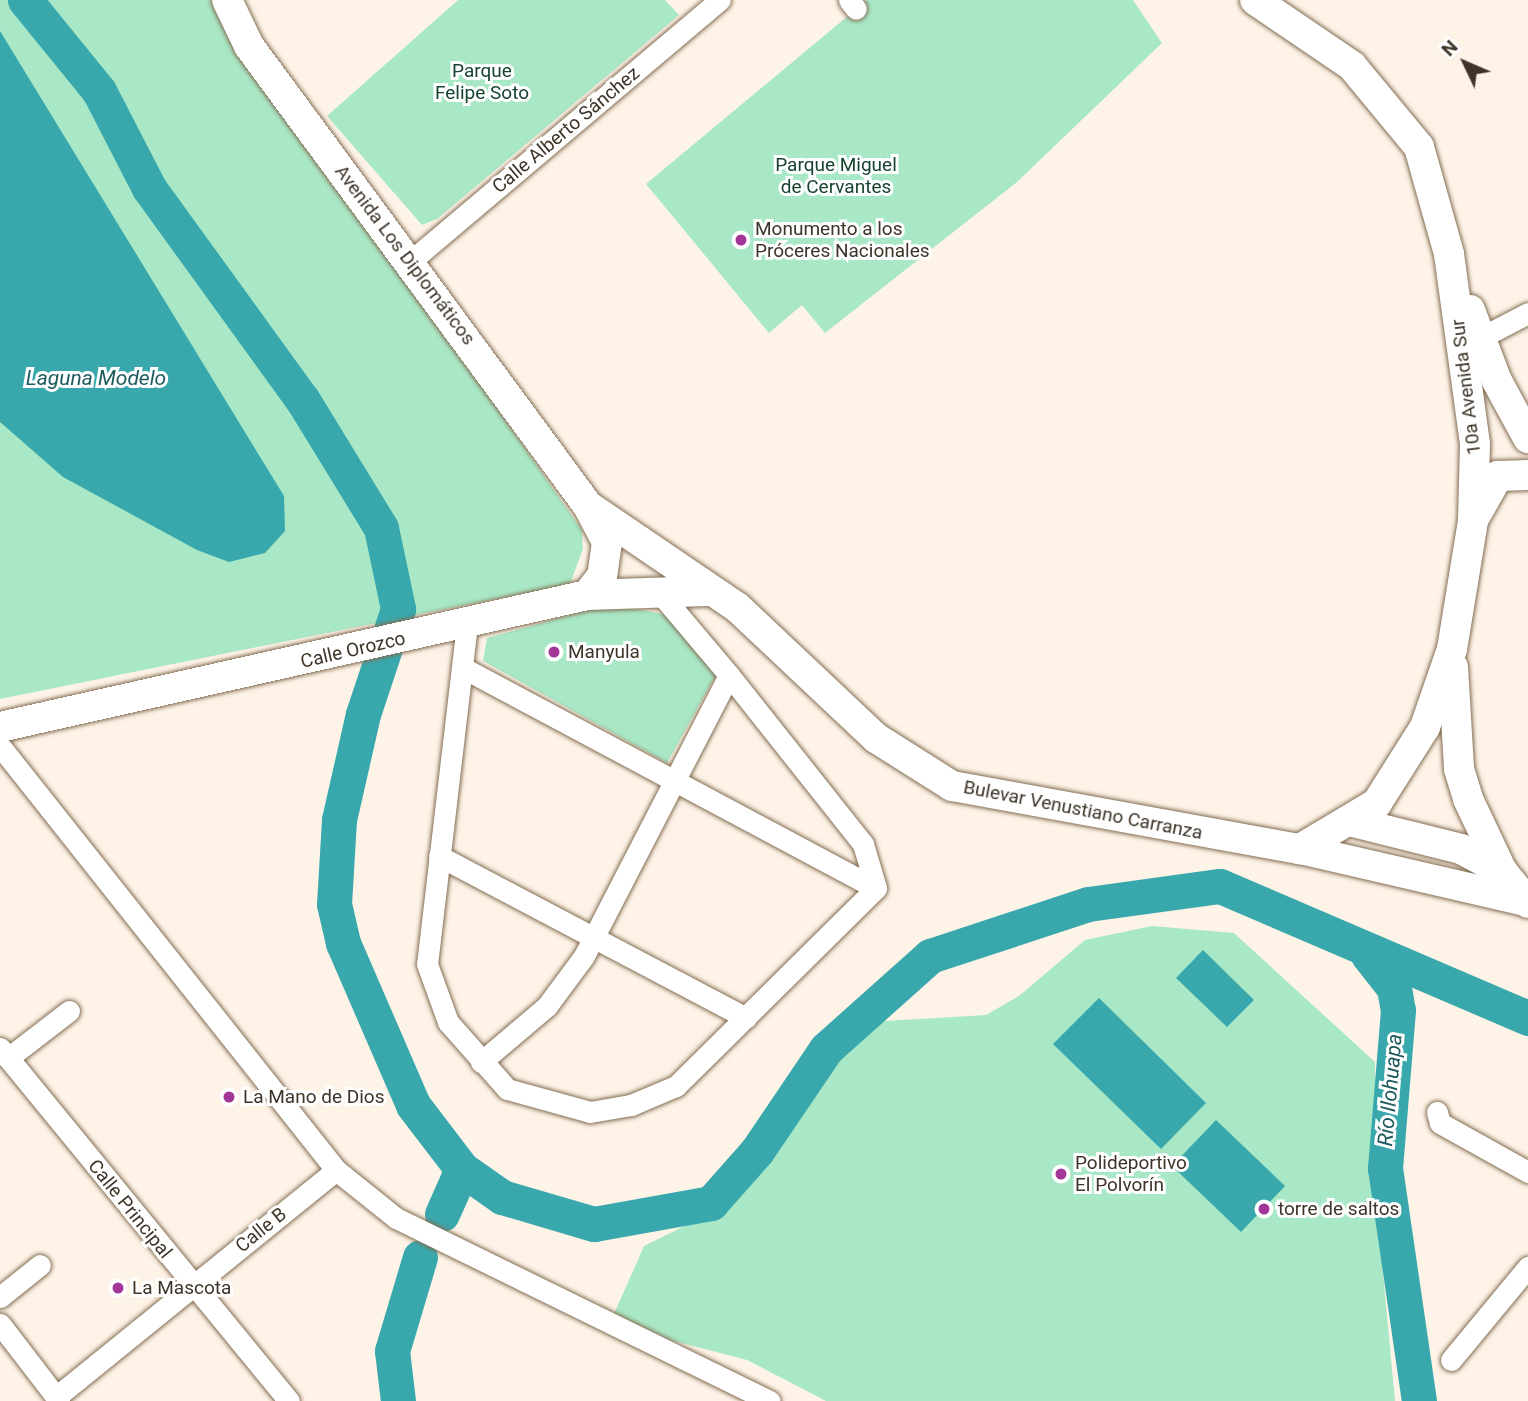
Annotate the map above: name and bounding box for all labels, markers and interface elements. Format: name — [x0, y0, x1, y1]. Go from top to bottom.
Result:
north arrow — [1430, 28, 1500, 98]
text: N — [1437, 35, 1462, 61]
park label: Parque Felipe Soto — [435, 60, 529, 104]
street label: Calle Alberto Sánchez — [488, 62, 644, 198]
park label: Parque Miguel de Cervantes — [775, 154, 897, 198]
street label: Avenida Los Diplomáticos — [330, 161, 480, 349]
place label: Monumento a los Próceres Nacionales — [755, 218, 930, 262]
marker: Monumento a los Próceres Nacionales — [733, 232, 749, 248]
street label: 10a Avenida Sur — [1446, 318, 1486, 456]
water label: Laguna Modelo — [26, 365, 166, 391]
street label: Calle Orozco — [298, 627, 408, 673]
place label: Manyula — [568, 641, 640, 663]
marker: Manyula — [546, 644, 562, 660]
street label: Bulevar Venustiano Carranza — [962, 776, 1204, 844]
water label: Río Ilohuapa — [1373, 1033, 1407, 1147]
place label: La Mano de Dios — [243, 1086, 384, 1108]
marker: La Mano de Dios — [221, 1089, 237, 1105]
place label: Polideportivo El Polvorín — [1075, 1152, 1187, 1196]
street label: Calle Principal — [83, 1155, 177, 1263]
marker: Polideportivo El Polvorín — [1053, 1166, 1069, 1182]
place label: torre de saltos — [1278, 1198, 1399, 1220]
marker: torre de saltos — [1256, 1201, 1272, 1217]
street label: Calle B — [231, 1203, 291, 1257]
place label: La Mascota — [132, 1277, 231, 1299]
marker: La Mascota — [110, 1280, 126, 1296]

